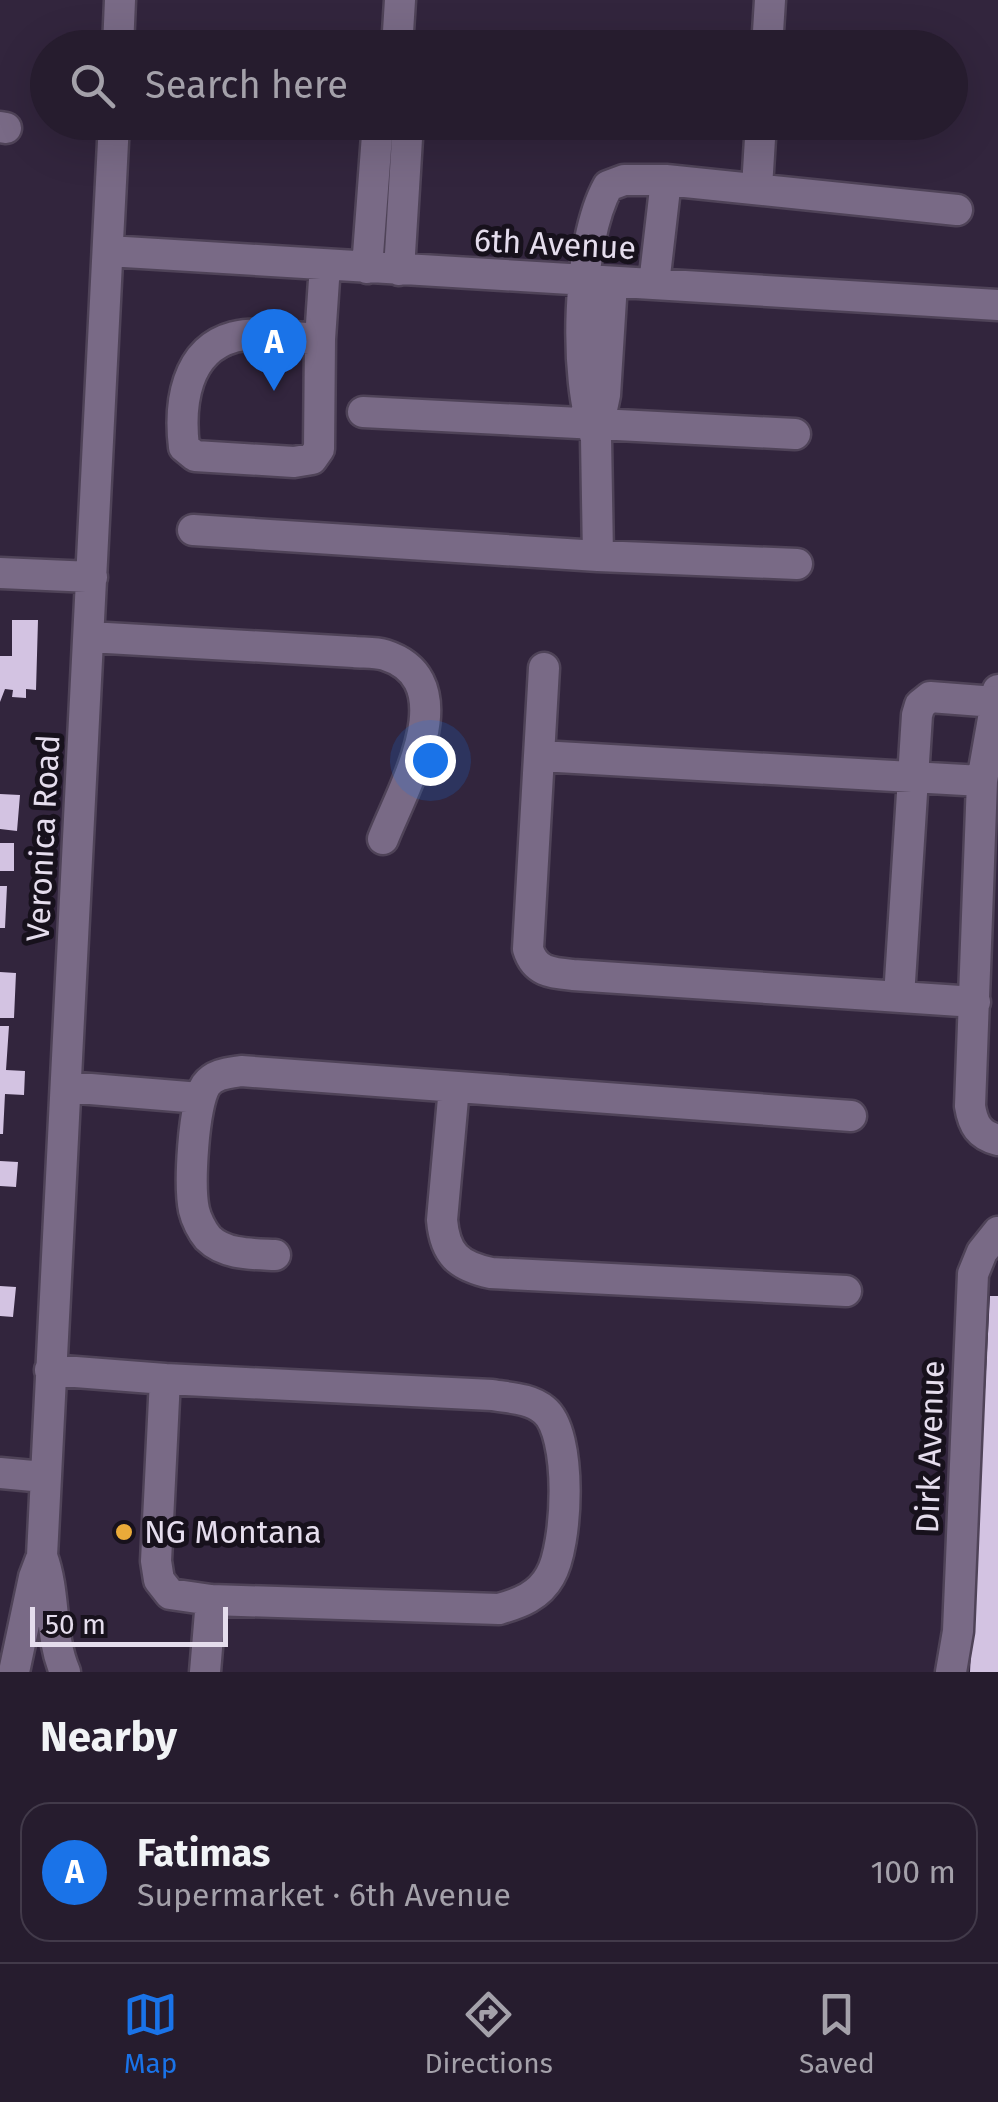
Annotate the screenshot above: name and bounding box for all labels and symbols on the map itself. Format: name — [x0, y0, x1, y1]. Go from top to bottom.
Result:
street label: 6th Avenue — [473, 221, 637, 267]
pin: A — [242, 308, 306, 391]
street label: Veronica Road — [19, 734, 67, 942]
your location — [405, 735, 456, 786]
street label: Dirk Avenue — [908, 1360, 952, 1534]
place label: NG Montana — [144, 1513, 322, 1551]
marker: NG Montana — [113, 1521, 135, 1543]
scale bar — [30, 1602, 228, 1646]

